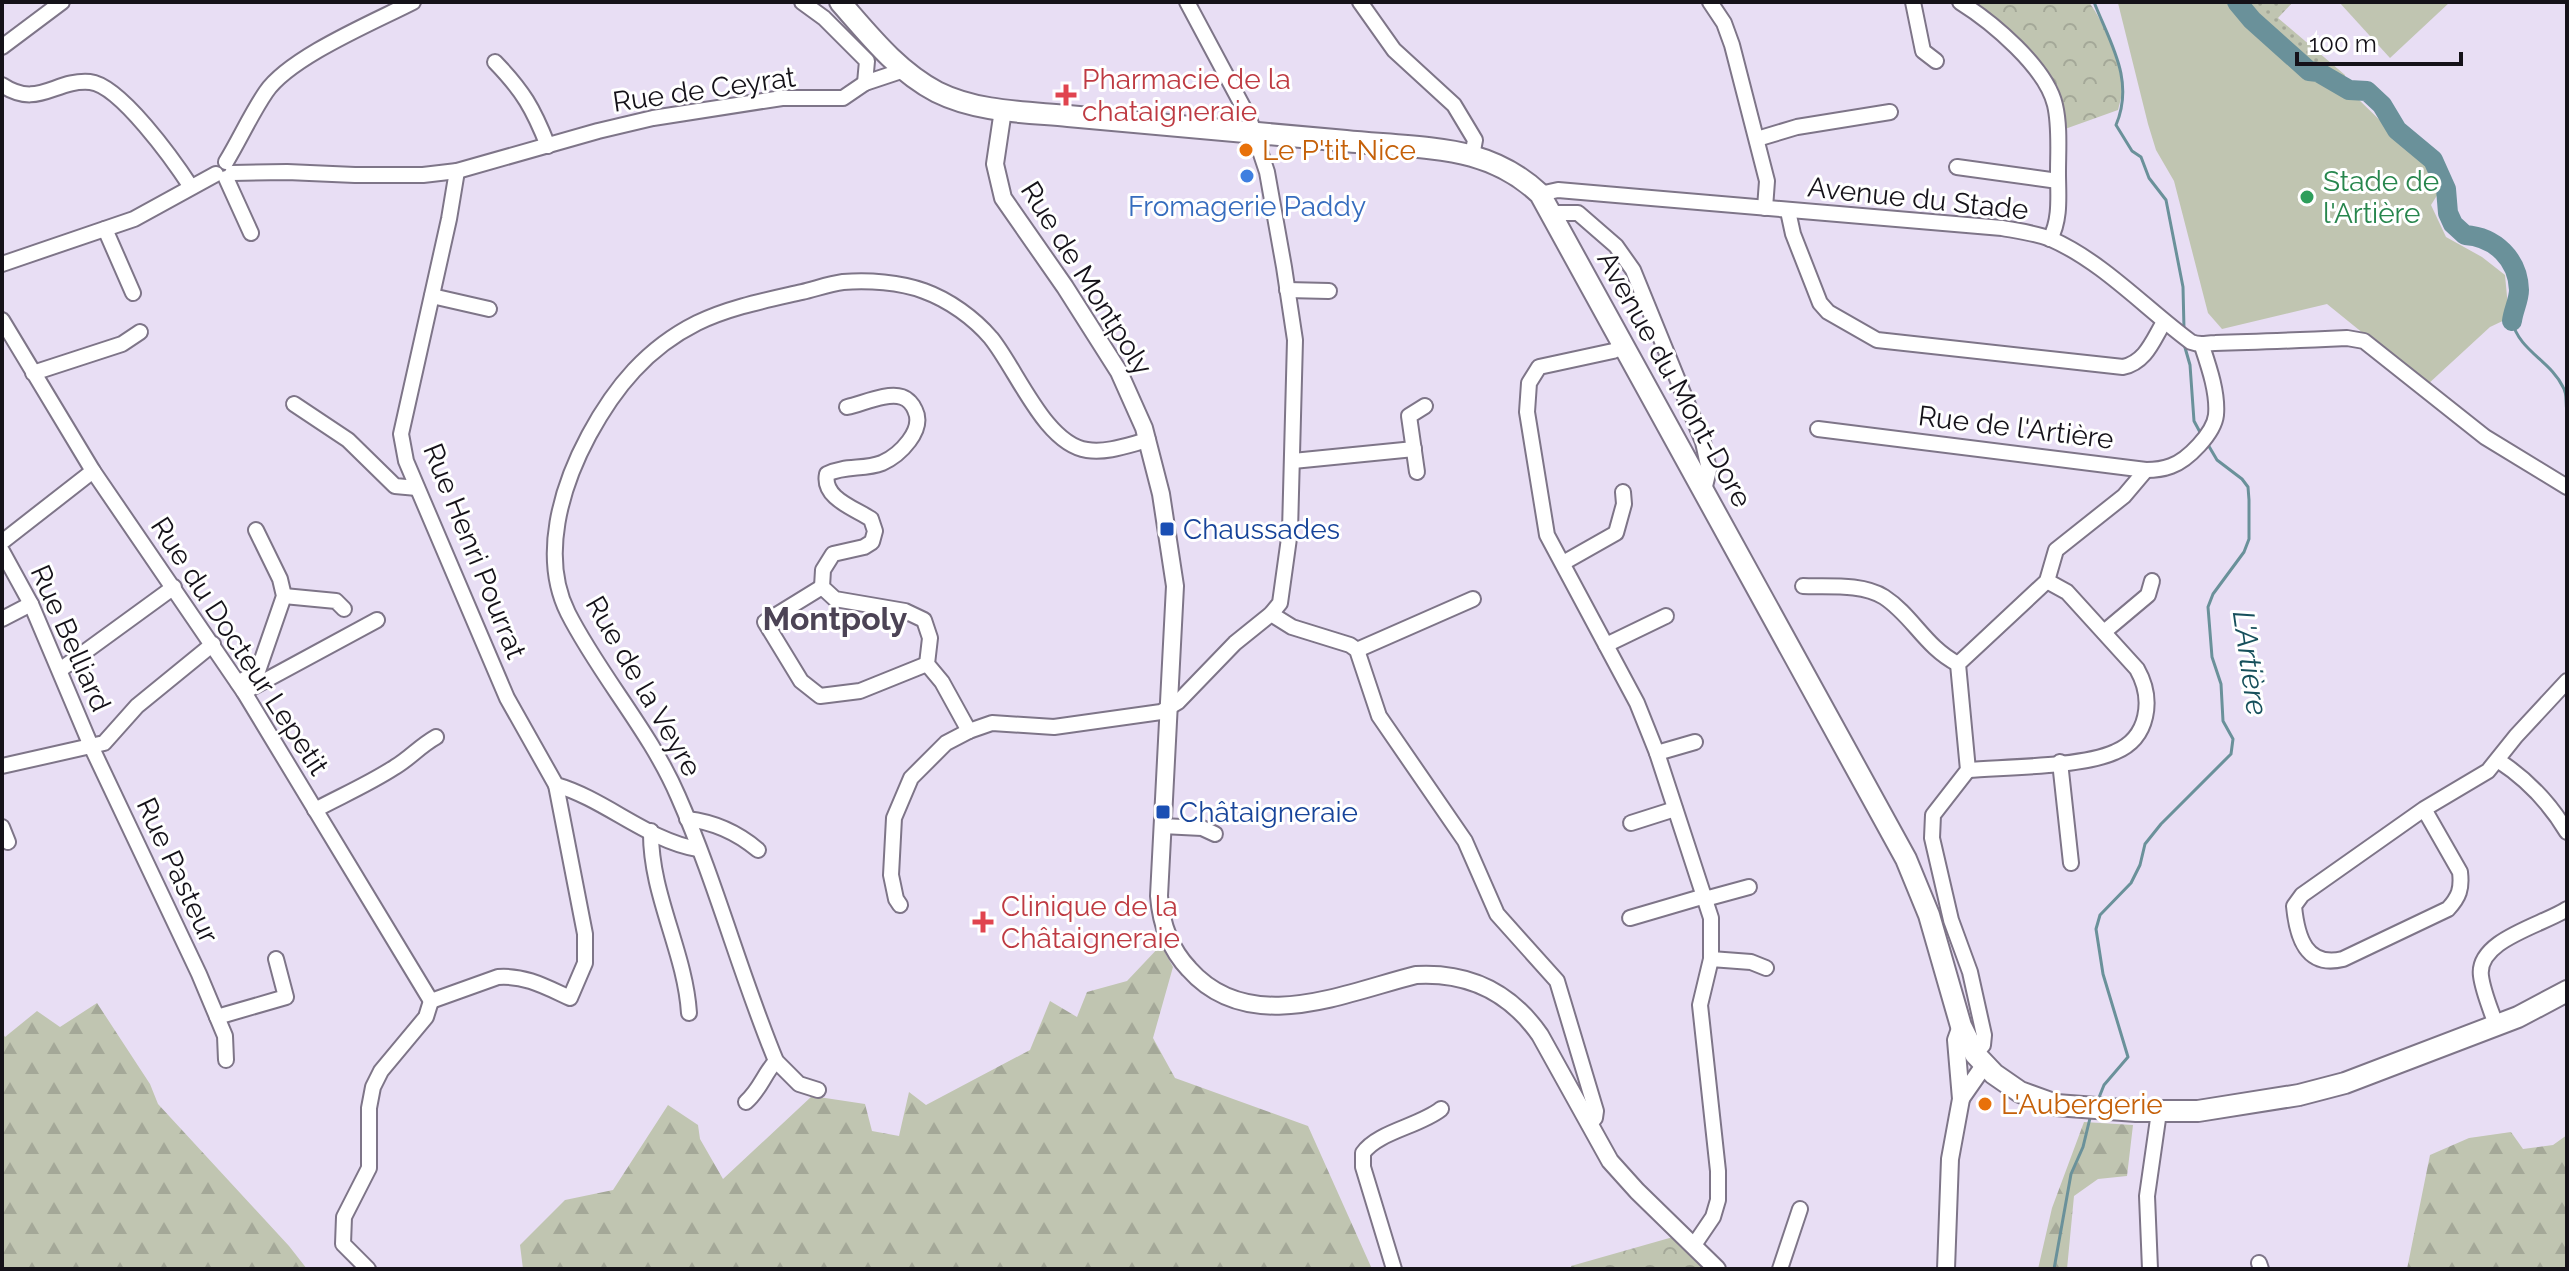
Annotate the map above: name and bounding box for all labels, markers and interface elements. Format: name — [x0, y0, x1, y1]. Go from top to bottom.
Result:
scale bar — [2297, 16, 2461, 66]
text: 100 m — [2309, 29, 2377, 58]
street label: Rue de Ceyrat — [611, 60, 798, 119]
place label: Pharmacie de la chataigneraie — [1082, 63, 1291, 128]
marker: Pharmacie de la chataigneraie — [1057, 86, 1075, 104]
place label: Le P'tit Nice — [1262, 134, 1416, 167]
marker: Le P'tit Nice — [1237, 141, 1255, 159]
place label: Stade de l'Artière — [2323, 165, 2439, 230]
marker: Fromagerie Paddy — [1238, 167, 1256, 185]
street label: Avenue du Stade — [1806, 170, 2030, 227]
street label: Rue de Montpoly — [1014, 175, 1159, 381]
marker: Stade de l'Artière — [2298, 188, 2316, 206]
place label: Fromagerie Paddy — [1128, 190, 1366, 223]
street label: Avenue du Mont-Dore — [1590, 246, 1759, 513]
street label: Rue de l'Artière — [1916, 399, 2116, 456]
street label: Rue Henri Pourrat — [416, 439, 533, 664]
street label: Rue du Docteur Lepetit — [144, 511, 336, 782]
place label: Chaussades — [1183, 513, 1340, 546]
marker: Chaussades — [1158, 520, 1176, 538]
street label: Rue Belliard — [24, 560, 118, 717]
street label: Rue de la Veyre — [579, 590, 708, 782]
district label: Montpoly — [763, 600, 908, 637]
water label: L'Artière — [2226, 608, 2275, 718]
street label: Rue Pasteur — [130, 792, 226, 948]
place label: Châtaigneraie — [1179, 796, 1358, 829]
marker: Châtaigneraie — [1154, 803, 1172, 821]
place label: Clinique de la Châtaigneraie — [1001, 890, 1180, 955]
marker: Clinique de la Châtaigneraie — [972, 911, 994, 933]
place label: L'Aubergerie — [2001, 1088, 2163, 1121]
marker: L'Aubergerie — [1976, 1095, 1994, 1113]

